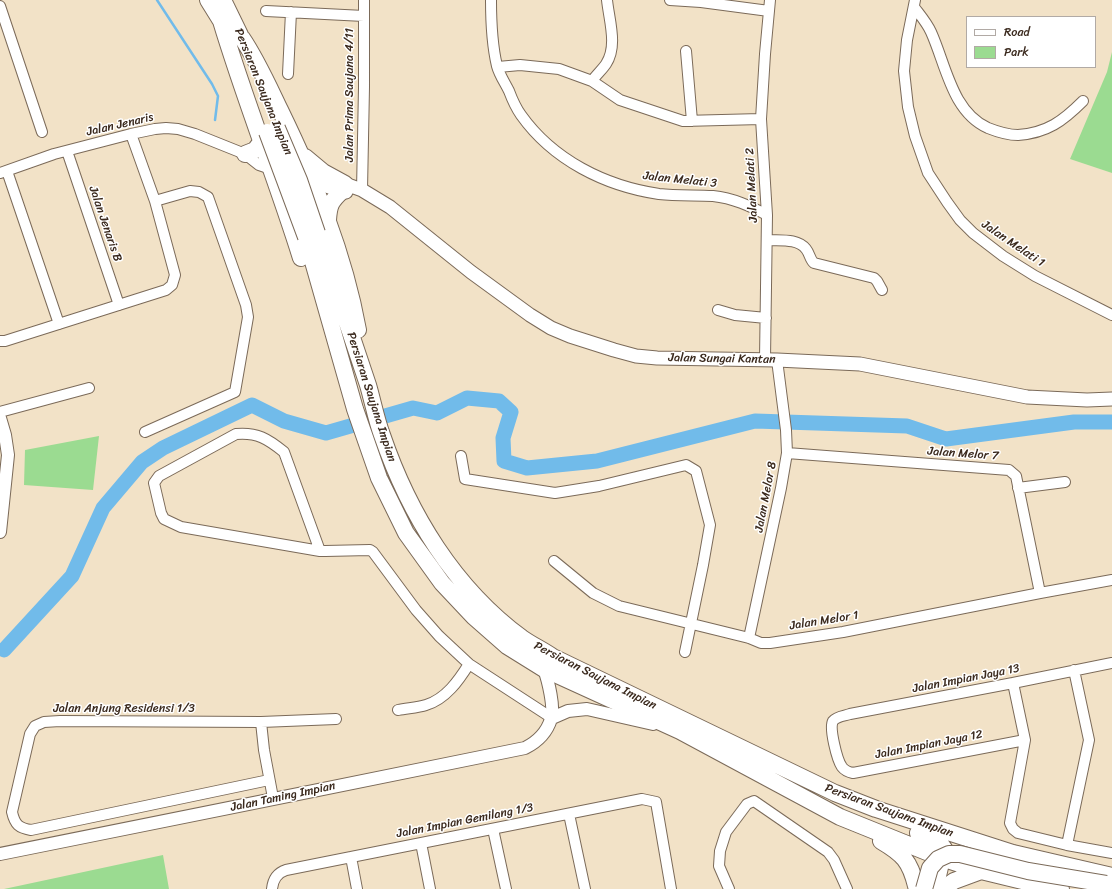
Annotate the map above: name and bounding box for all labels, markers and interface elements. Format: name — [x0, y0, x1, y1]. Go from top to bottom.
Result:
legend — [966, 16, 1096, 68]
text: Road — [1004, 21, 1030, 43]
street label: Persiaran Saujana Impian — [231, 27, 295, 157]
street label: Jalan Prima Saujana 4/11 — [343, 28, 357, 162]
text: Park — [1004, 41, 1029, 63]
street label: Jalan Jenaris — [85, 110, 155, 140]
street label: Jalan Melati 2 — [743, 147, 761, 223]
street label: Jalan Melati 3 — [642, 169, 718, 191]
street label: Jalan Jenaris B — [85, 184, 125, 264]
street label: Jalan Melati 1 — [979, 218, 1047, 270]
street label: Persiaran Saujana Impian — [343, 330, 399, 464]
street label: Jalan Sungai Kantan — [668, 351, 776, 367]
street label: Jalan Melor 7 — [927, 444, 999, 464]
street label: Jalan Melor 8 — [752, 461, 780, 533]
street label: Jalan Melor 1 — [789, 608, 859, 634]
street label: Persiaran Saujana Impian — [531, 639, 659, 713]
street label: Jalan Impian Jaya 13 — [911, 662, 1021, 696]
street label: Jalan Anjung Residensi 1/3 — [53, 702, 195, 716]
street label: Jalan Impian Jaya 12 — [874, 728, 984, 762]
street label: Jalan Taming Impian — [229, 779, 337, 815]
street label: Persiaran Saujana Impian — [823, 781, 955, 841]
street label: Jalan Impian Gemilang 1/3 — [395, 801, 535, 841]

